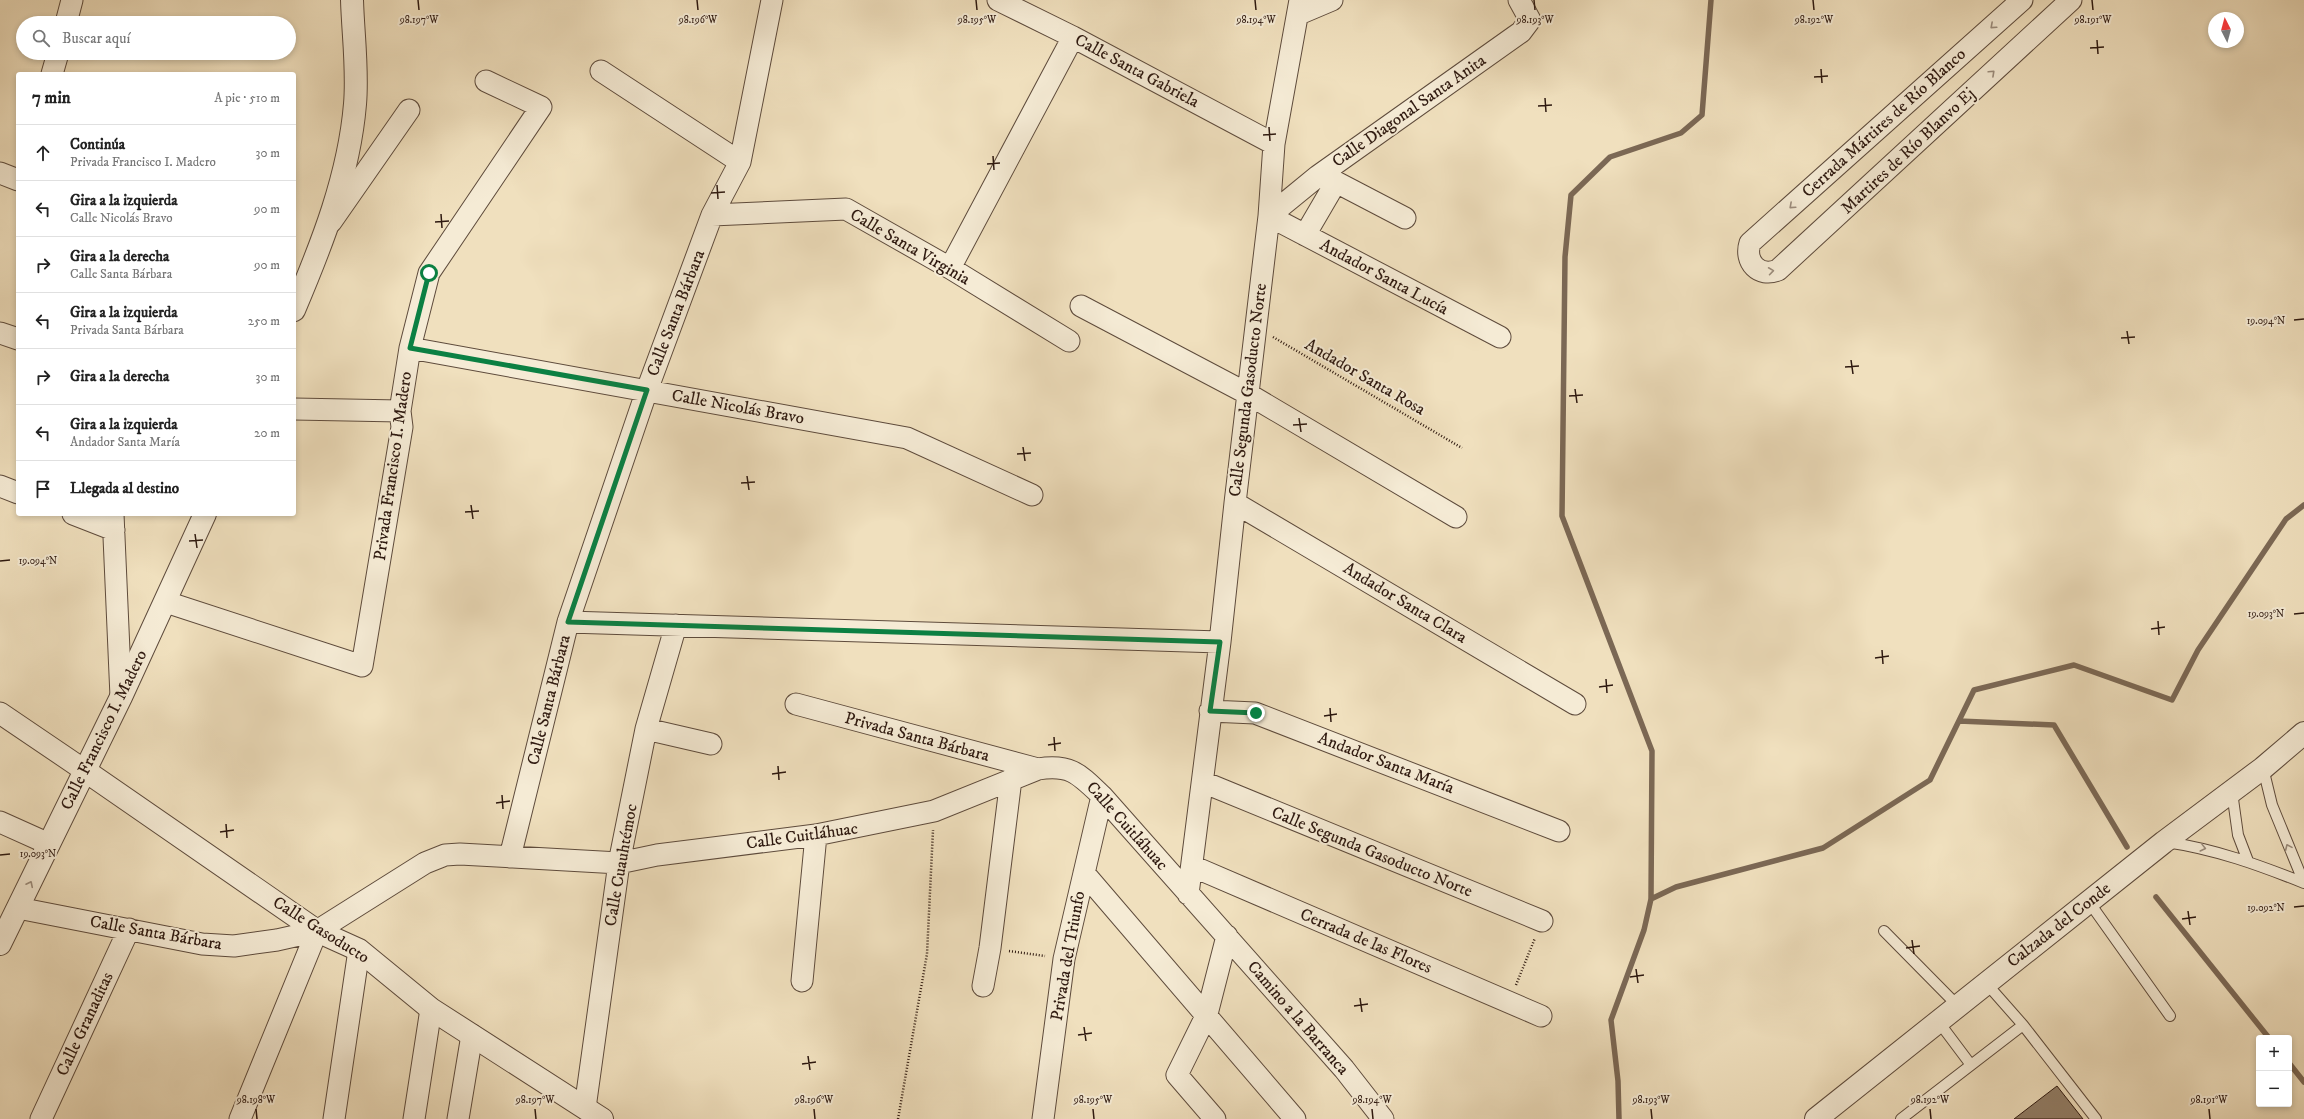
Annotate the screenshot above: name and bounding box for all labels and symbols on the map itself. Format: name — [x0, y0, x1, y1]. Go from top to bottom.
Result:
north arrow — [2208, 12, 2244, 48]
text: 98.197°W — [399, 14, 439, 26]
text: 98.196°W — [678, 14, 718, 26]
text: 98.195°W — [957, 14, 997, 26]
text: 98.194°W — [1235, 14, 1276, 26]
text: 98.193°W — [1515, 14, 1554, 26]
text: 98.192°W — [1794, 14, 1834, 26]
text: 98.191°W — [2074, 14, 2112, 26]
one-way arrow — [1990, 21, 1998, 29]
street label: Calle Santa Gabriela — [1071, 29, 1204, 113]
street label: Cerrada Mártires de Río Blanco — [1797, 43, 1971, 203]
street label: Calle Diagonal Santa Anita — [1328, 49, 1491, 172]
one-way arrow — [1987, 70, 1995, 78]
street label: Martires de Río Blanvo Ej — [1836, 83, 1980, 219]
one-way arrow — [1789, 202, 1796, 209]
street label: Calle Santa Virginia — [846, 204, 975, 291]
street label: Andador Santa Lucía — [1316, 234, 1453, 321]
street label: Calle Santa Bárbara — [642, 246, 710, 379]
route start — [420, 264, 438, 282]
one-way arrow — [1768, 267, 1774, 276]
street label: Calle Segunda Gasoducto Norte — [1224, 282, 1272, 498]
text: 19.094°N — [2247, 315, 2285, 327]
street label: Andador Santa Rosa — [1301, 334, 1430, 421]
street label: Privada Francisco I. Madero — [369, 370, 417, 562]
street label: Calle Nicolás Bravo — [670, 385, 806, 429]
text: 19.094°N — [19, 555, 57, 567]
street label: Andador Santa Clara — [1339, 557, 1472, 649]
text: 19.093°N — [2248, 608, 2284, 620]
street label: Calle Santa Bárbara — [522, 632, 576, 767]
street label: Calle Francisco I. Madero — [56, 646, 152, 814]
route end — [1247, 704, 1265, 722]
street label: Privada Santa Bárbara — [842, 707, 993, 767]
street label: Andador Santa María — [1315, 727, 1458, 799]
street label: Calle Cuitláhuac — [1081, 777, 1173, 875]
street label: Calle Cuauhtémoc — [599, 802, 643, 928]
street label: Calle Segunda Gasoducto Norte — [1268, 802, 1476, 902]
street label: Calle Cuitláhuac — [745, 817, 859, 855]
one-way arrow — [2199, 843, 2206, 852]
one-way arrow — [2285, 844, 2293, 851]
text: 19.093°N — [20, 848, 56, 860]
street label: Calzada del Conde — [2003, 878, 2115, 972]
one-way arrow — [25, 881, 33, 888]
street label: Privada del Triunfo — [1046, 889, 1090, 1023]
street label: Calle Gasoducto — [268, 891, 374, 969]
text: 19.092°N — [2247, 902, 2285, 914]
street label: Cerrada de las Flores — [1297, 903, 1436, 979]
street label: Calle Santa Bárbara — [88, 911, 224, 956]
street label: Camino a la Barranca — [1242, 956, 1354, 1080]
street label: Calle Granaditas — [51, 968, 119, 1079]
text: 98.198°W — [236, 1094, 276, 1106]
text: 98.197°W — [515, 1094, 555, 1106]
text: 98.196°W — [794, 1094, 834, 1106]
text: 98.195°W — [1073, 1094, 1113, 1106]
text: 98.194°W — [1351, 1094, 1392, 1106]
text: 98.193°W — [1631, 1094, 1670, 1106]
text: 98.192°W — [1910, 1094, 1950, 1106]
text: 98.191°W — [2190, 1094, 2228, 1106]

